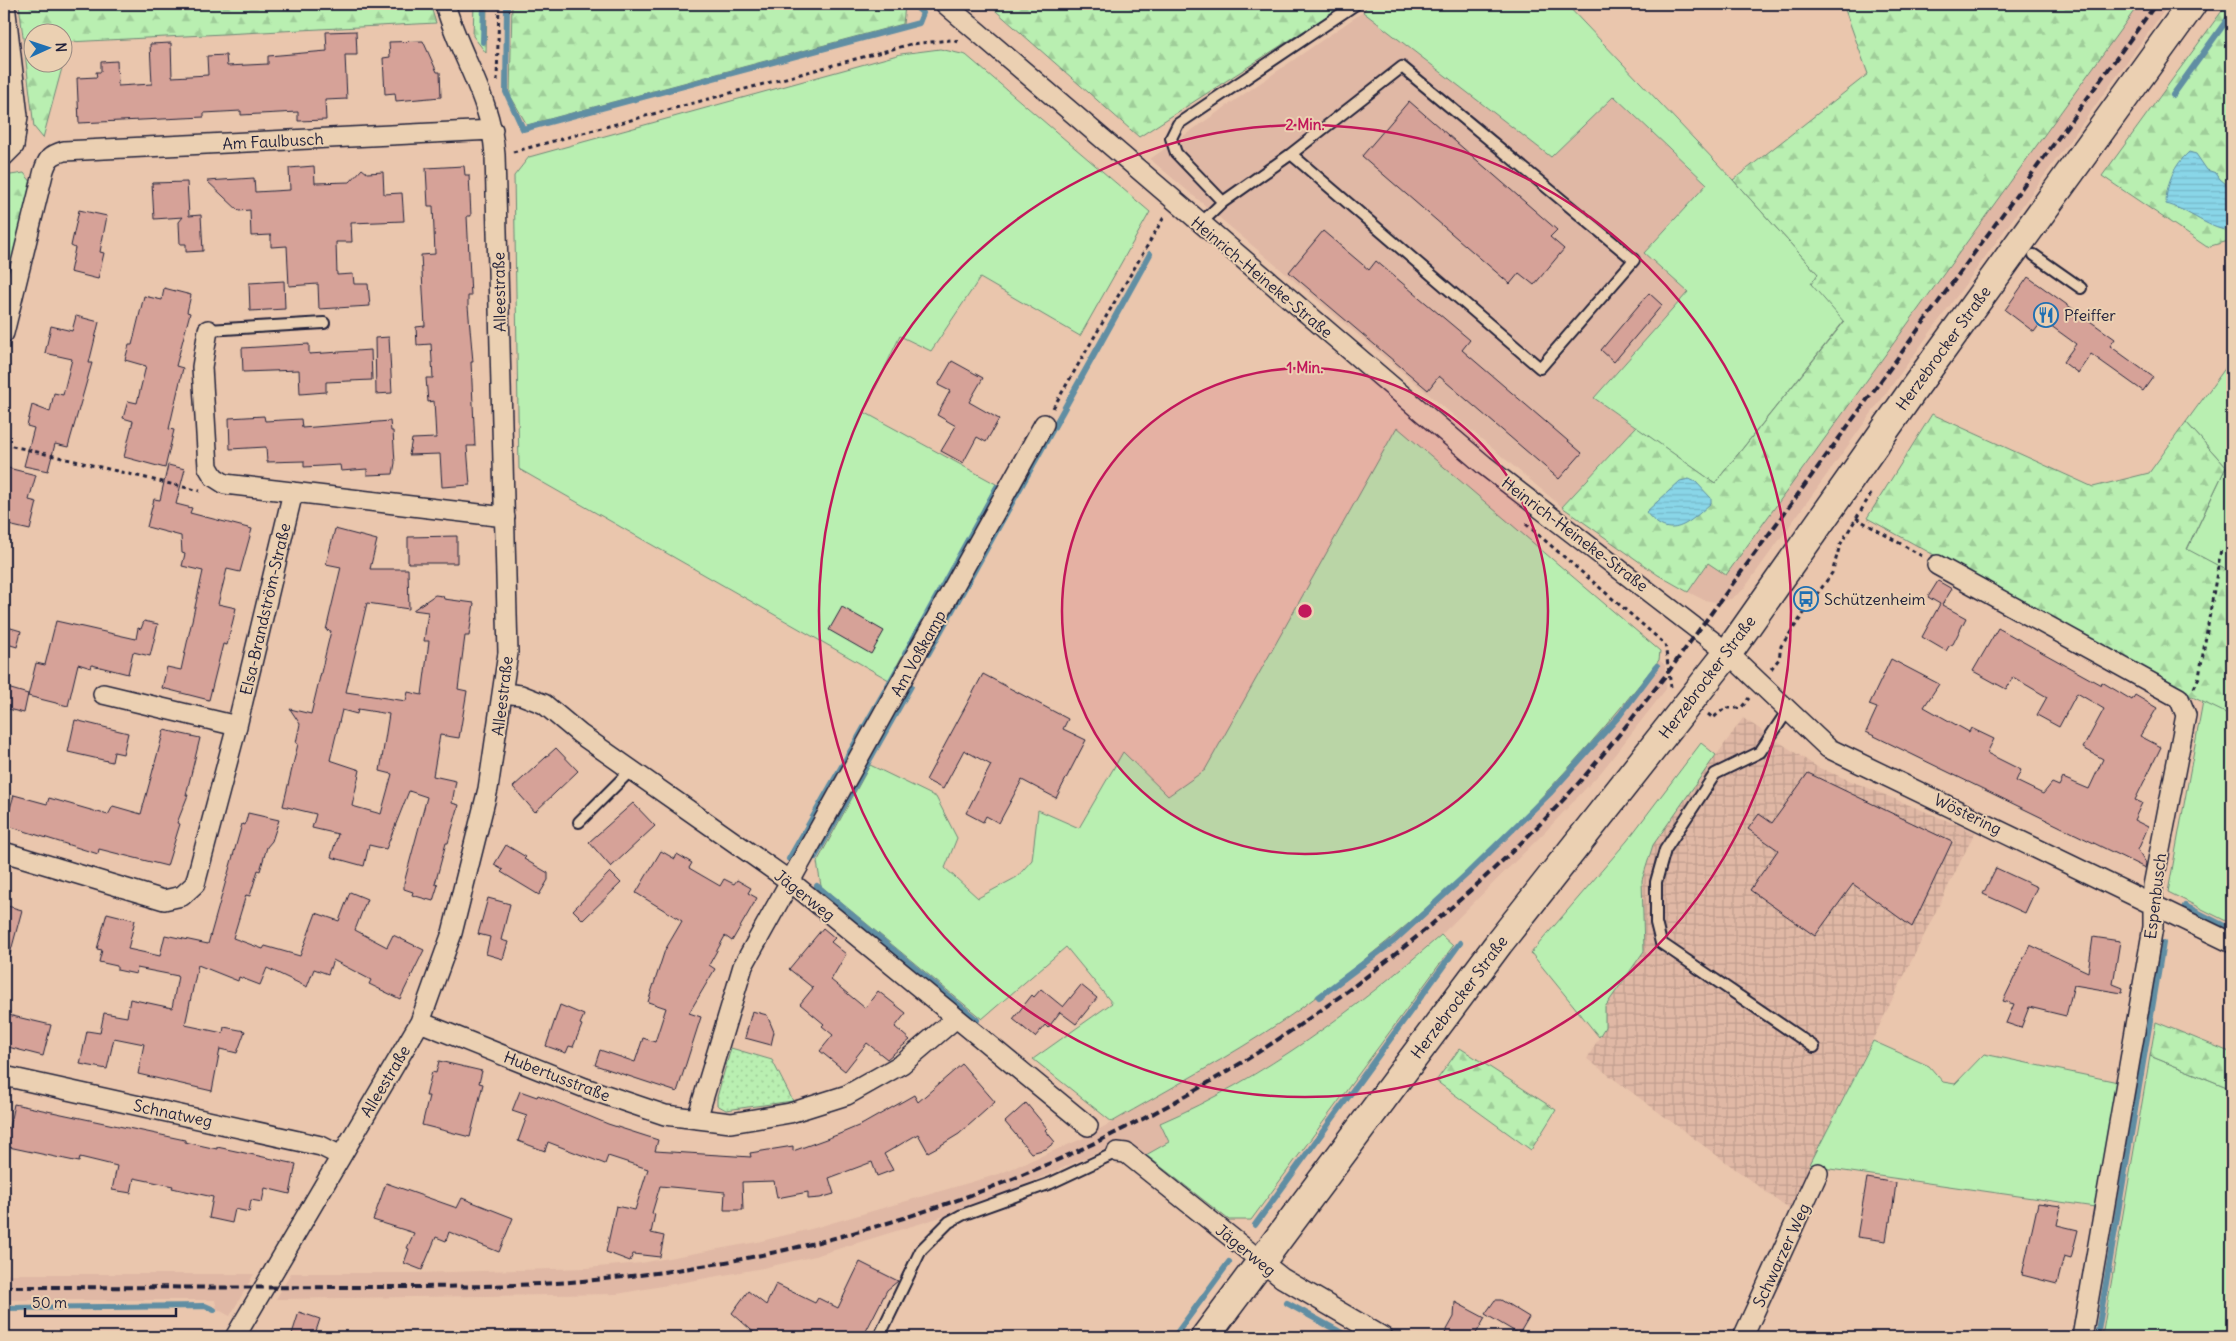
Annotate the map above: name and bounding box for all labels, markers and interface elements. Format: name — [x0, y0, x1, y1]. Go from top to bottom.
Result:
north arrow — [22, 22, 72, 72]
text: N — [52, 42, 70, 53]
text: 2 Min. — [1285, 115, 1325, 134]
street label: Am Faulbusch — [222, 128, 324, 154]
street label: Heinrich-Heineke-Straße — [1187, 212, 1337, 342]
street label: Alleestraße — [488, 252, 510, 332]
street label: Herzebrocker Straße — [1891, 282, 1995, 414]
restaurant icon: Pfeiffer — [2033, 302, 2059, 328]
place label: Pfeiffer — [2064, 305, 2116, 325]
text: 1 Min. — [1287, 358, 1323, 377]
street label: Heinrich-Heineke-Straße — [1498, 472, 1652, 596]
street label: Elsa-Brandström-Straße — [235, 521, 295, 697]
bus stop icon: Schützenheim — [1793, 586, 1819, 612]
place label: Schützenheim — [1824, 589, 1926, 609]
centre of rings — [1296, 602, 1314, 620]
street label: Am Voßkamp — [886, 606, 950, 700]
street label: Herzebrocker Straße — [1654, 612, 1760, 742]
street label: Alleestraße — [487, 655, 517, 737]
street label: Wöstering — [1931, 789, 2005, 839]
street label: Espenbusch — [2140, 852, 2170, 940]
street label: Jägerweg — [771, 865, 839, 925]
street label: Herzebrocker Straße — [1406, 932, 1512, 1062]
street label: Alleestraße — [356, 1041, 414, 1121]
street label: Hubertusstraße — [501, 1047, 613, 1105]
street label: Schnatweg — [132, 1095, 214, 1131]
street label: Schwarzer Weg — [1748, 1200, 1814, 1310]
street label: Jägerweg — [1212, 1220, 1280, 1280]
scale bar — [25, 1286, 176, 1318]
text: 50 m — [32, 1293, 67, 1312]

